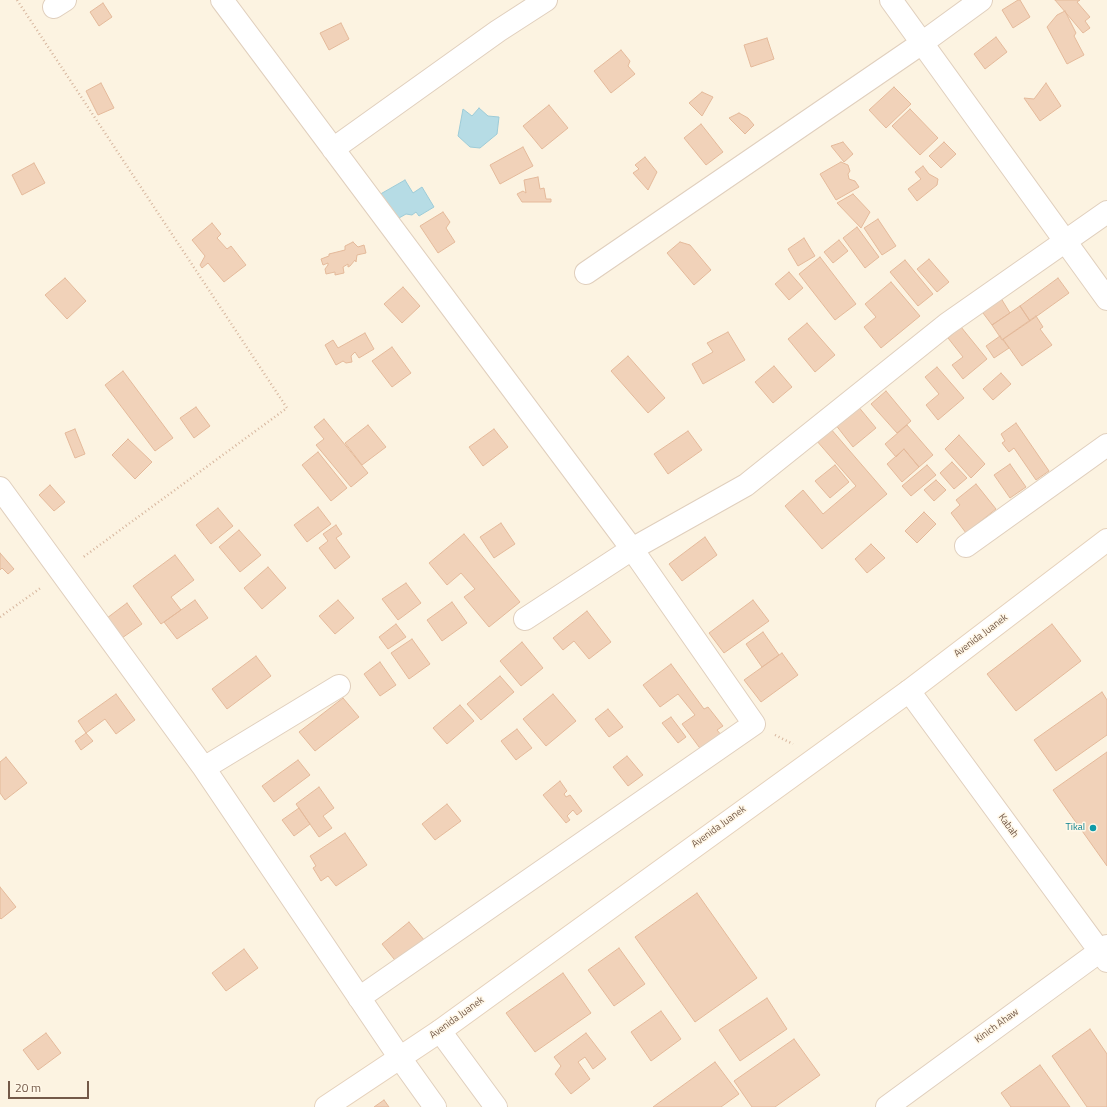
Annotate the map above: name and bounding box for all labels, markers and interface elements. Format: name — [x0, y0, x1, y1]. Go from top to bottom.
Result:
street label: Avenida Juanek — [952, 612, 1010, 660]
street label: Avenida Juanek — [690, 803, 748, 851]
street label: Kabah — [995, 812, 1021, 840]
place label: Tikal — [1065, 822, 1085, 834]
marker: Tikal — [1088, 823, 1098, 833]
street label: Avenida Juanek — [428, 994, 486, 1042]
street label: Kinich Ahaw — [973, 1006, 1021, 1046]
scale bar — [10, 1073, 91, 1099]
text: 20 m — [15, 1078, 41, 1097]

